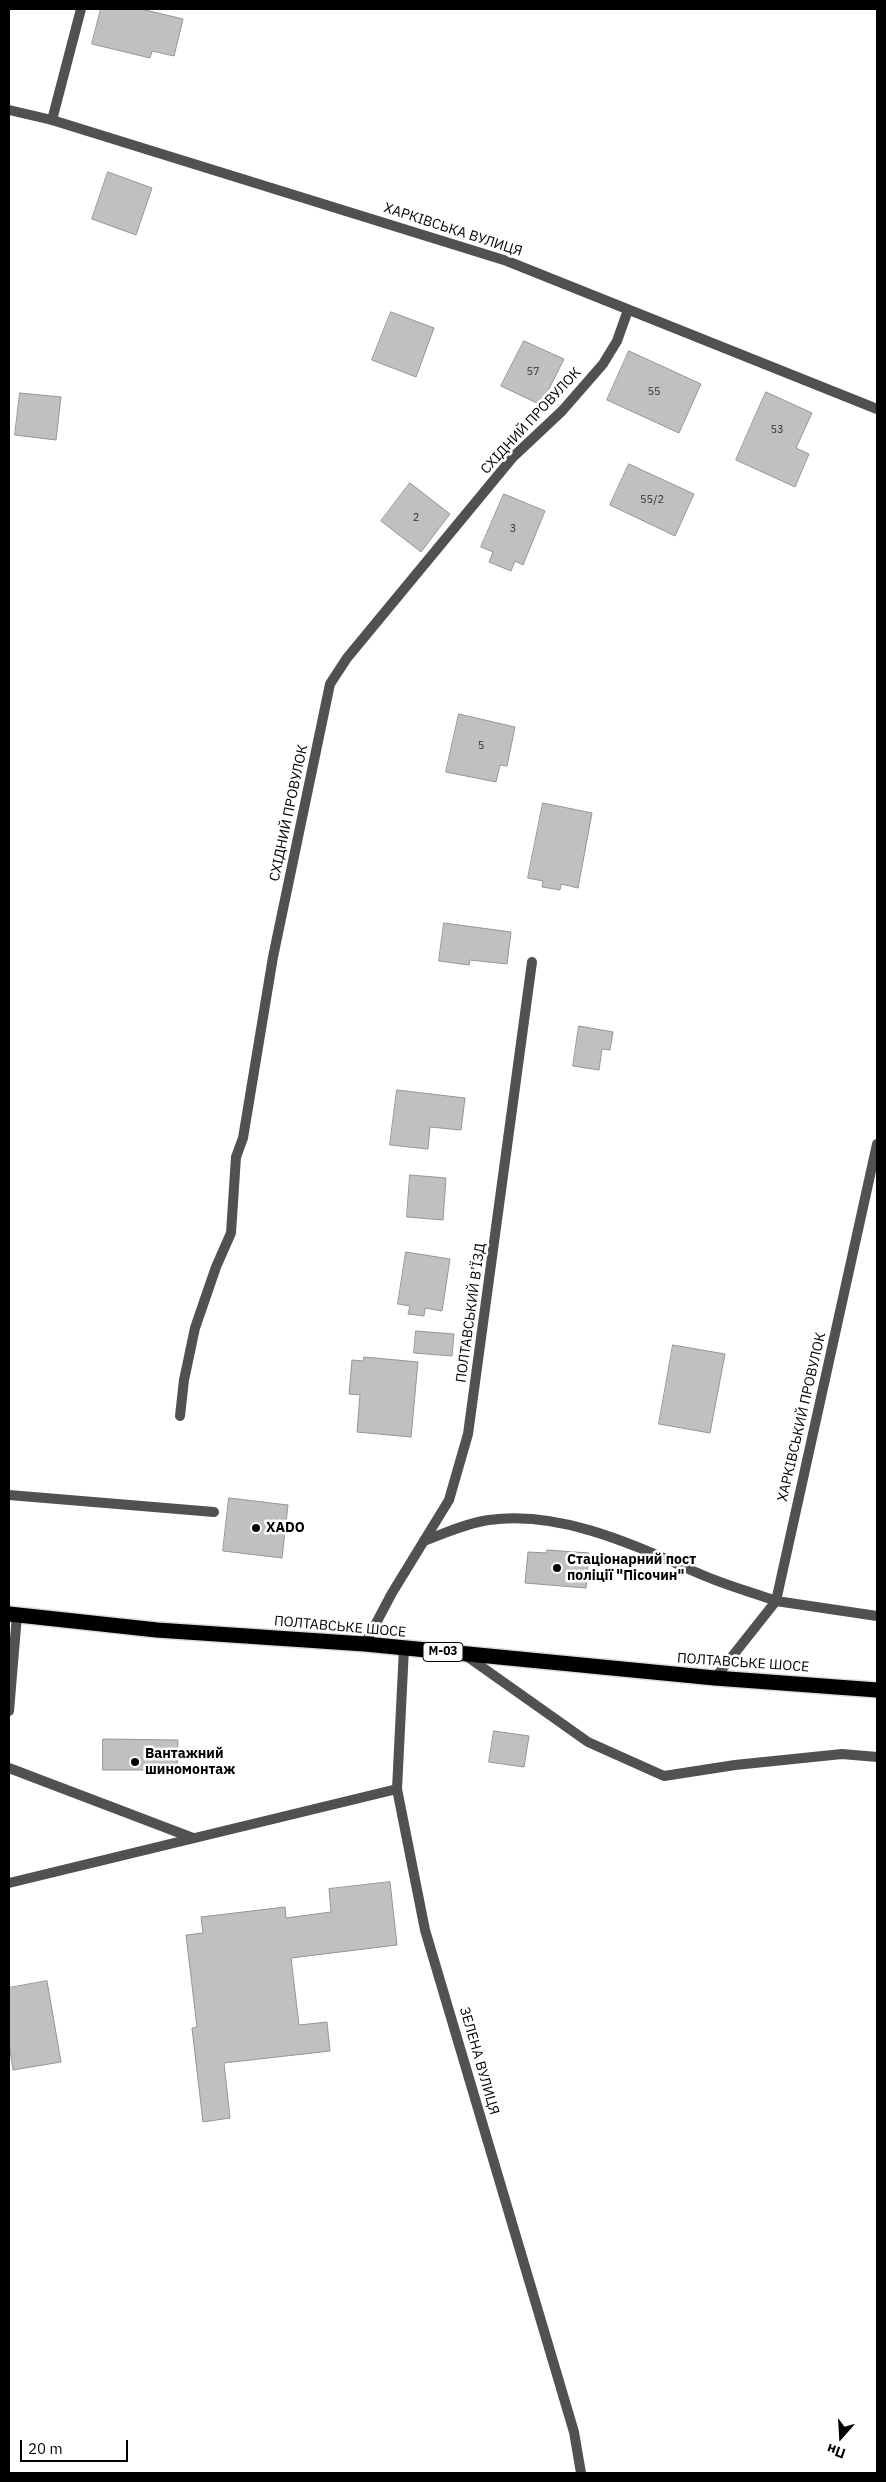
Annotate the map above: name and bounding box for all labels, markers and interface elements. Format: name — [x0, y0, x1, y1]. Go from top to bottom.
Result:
street label: ХАРКІВСЬКА ВУЛИЦЯ — [382, 200, 524, 260]
street label: СХІДНИЙ ПРОВУЛОК — [477, 364, 585, 478]
house number: 57 — [526, 365, 540, 379]
house number: 55 — [647, 385, 661, 399]
house number: 53 — [770, 423, 784, 437]
house number: 55/2 — [640, 493, 664, 507]
house number: 2 — [413, 511, 419, 525]
house number: 3 — [510, 522, 516, 536]
house number: 5 — [478, 739, 484, 753]
street label: СХІДНИЙ ПРОВУЛОК — [266, 743, 312, 883]
street label: ПОЛТАВСЬКИЙ В’ЇЗД — [453, 1242, 489, 1384]
street label: ХАРКІВСЬКИЙ ПРОВУЛОК — [774, 1331, 830, 1503]
place label: XADO — [266, 1520, 305, 1536]
marker: XADO — [250, 1522, 262, 1534]
place label: Стаціонарний пост поліції "Пісочин" — [567, 1552, 696, 1584]
marker: Стаціонарний пост поліції "Пісочин" — [551, 1562, 563, 1574]
street label: ПОЛТАВСЬКЕ ШОСЕ — [273, 1613, 407, 1641]
road number: М-03 — [423, 1642, 463, 1661]
street label: ПОЛТАВСЬКЕ ШОСЕ — [676, 1650, 810, 1676]
place label: Вантажний шиномонтаж — [145, 1746, 235, 1778]
marker: Вантажний шиномонтаж — [129, 1756, 141, 1768]
street label: ЗЕЛЕНА ВУЛИЦЯ — [456, 2005, 502, 2117]
north arrow — [816, 2412, 866, 2462]
scale bar — [22, 2430, 130, 2462]
text: 20 m — [28, 2439, 63, 2458]
text: Пн — [824, 2440, 848, 2463]

